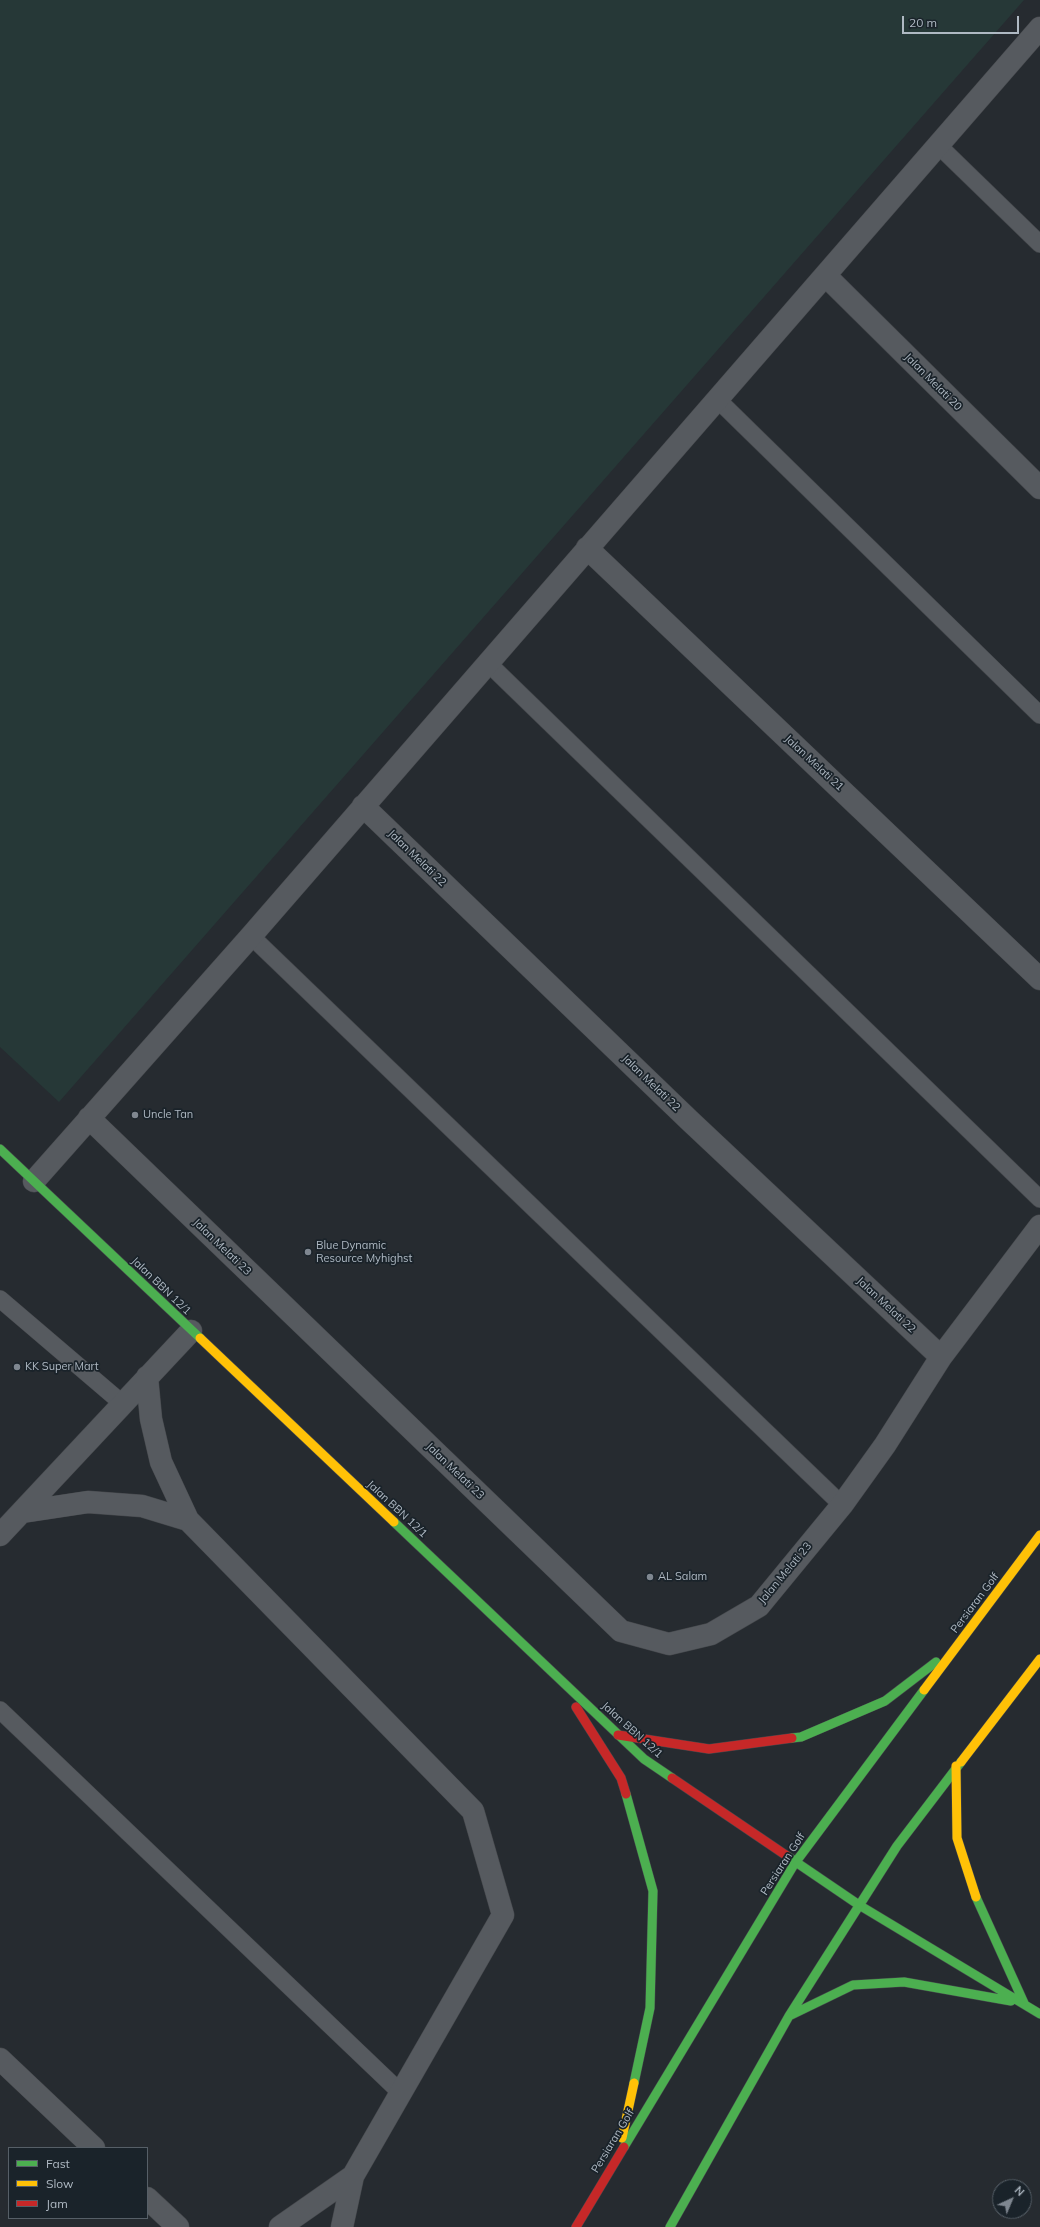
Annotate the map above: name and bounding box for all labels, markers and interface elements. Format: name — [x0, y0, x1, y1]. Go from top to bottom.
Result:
scale bar — [904, 8, 1021, 34]
text: 20 m — [909, 15, 937, 30]
street label: Jalan Melati 20 — [901, 350, 965, 414]
street label: Jalan Melati 21 — [782, 732, 846, 794]
street label: Jalan Melati 22 — [385, 827, 449, 889]
street label: Jalan Melati 22 — [619, 1052, 683, 1114]
place label: Uncle Tan — [143, 1108, 193, 1122]
marker: Uncle Tan — [130, 1110, 140, 1120]
street label: Jalan Melati 23 — [190, 1216, 254, 1278]
place label: Blue Dynamic Resource Myhighst — [316, 1239, 412, 1265]
marker: Blue Dynamic Resource Myhighst — [303, 1247, 313, 1257]
street label: Jalan BBN 12/1 — [128, 1254, 194, 1318]
street label: Jalan Melati 22 — [854, 1274, 918, 1336]
place label: KK Super Mart — [25, 1360, 99, 1374]
marker: KK Super Mart — [12, 1362, 22, 1372]
street label: Jalan Melati 23 — [423, 1440, 487, 1502]
street label: Jalan BBN 12/1 — [364, 1478, 430, 1540]
street label: Jalan Melati 23 — [756, 1540, 814, 1606]
place label: AL Salam — [658, 1570, 707, 1584]
street label: Persiaran Golf — [948, 1570, 1002, 1636]
marker: AL Salam — [645, 1572, 655, 1582]
street label: Jalan BBN 12/1 — [599, 1699, 665, 1761]
street label: Persiaran Golf — [758, 1830, 808, 1898]
street label: Persiaran Golf — [589, 2107, 637, 2175]
legend — [8, 2147, 148, 2219]
text: Fast — [46, 2156, 70, 2171]
text: Slow — [46, 2176, 74, 2191]
north arrow — [992, 2179, 1032, 2219]
text: N — [1012, 2183, 1027, 2199]
text: Jam — [46, 2196, 68, 2211]

